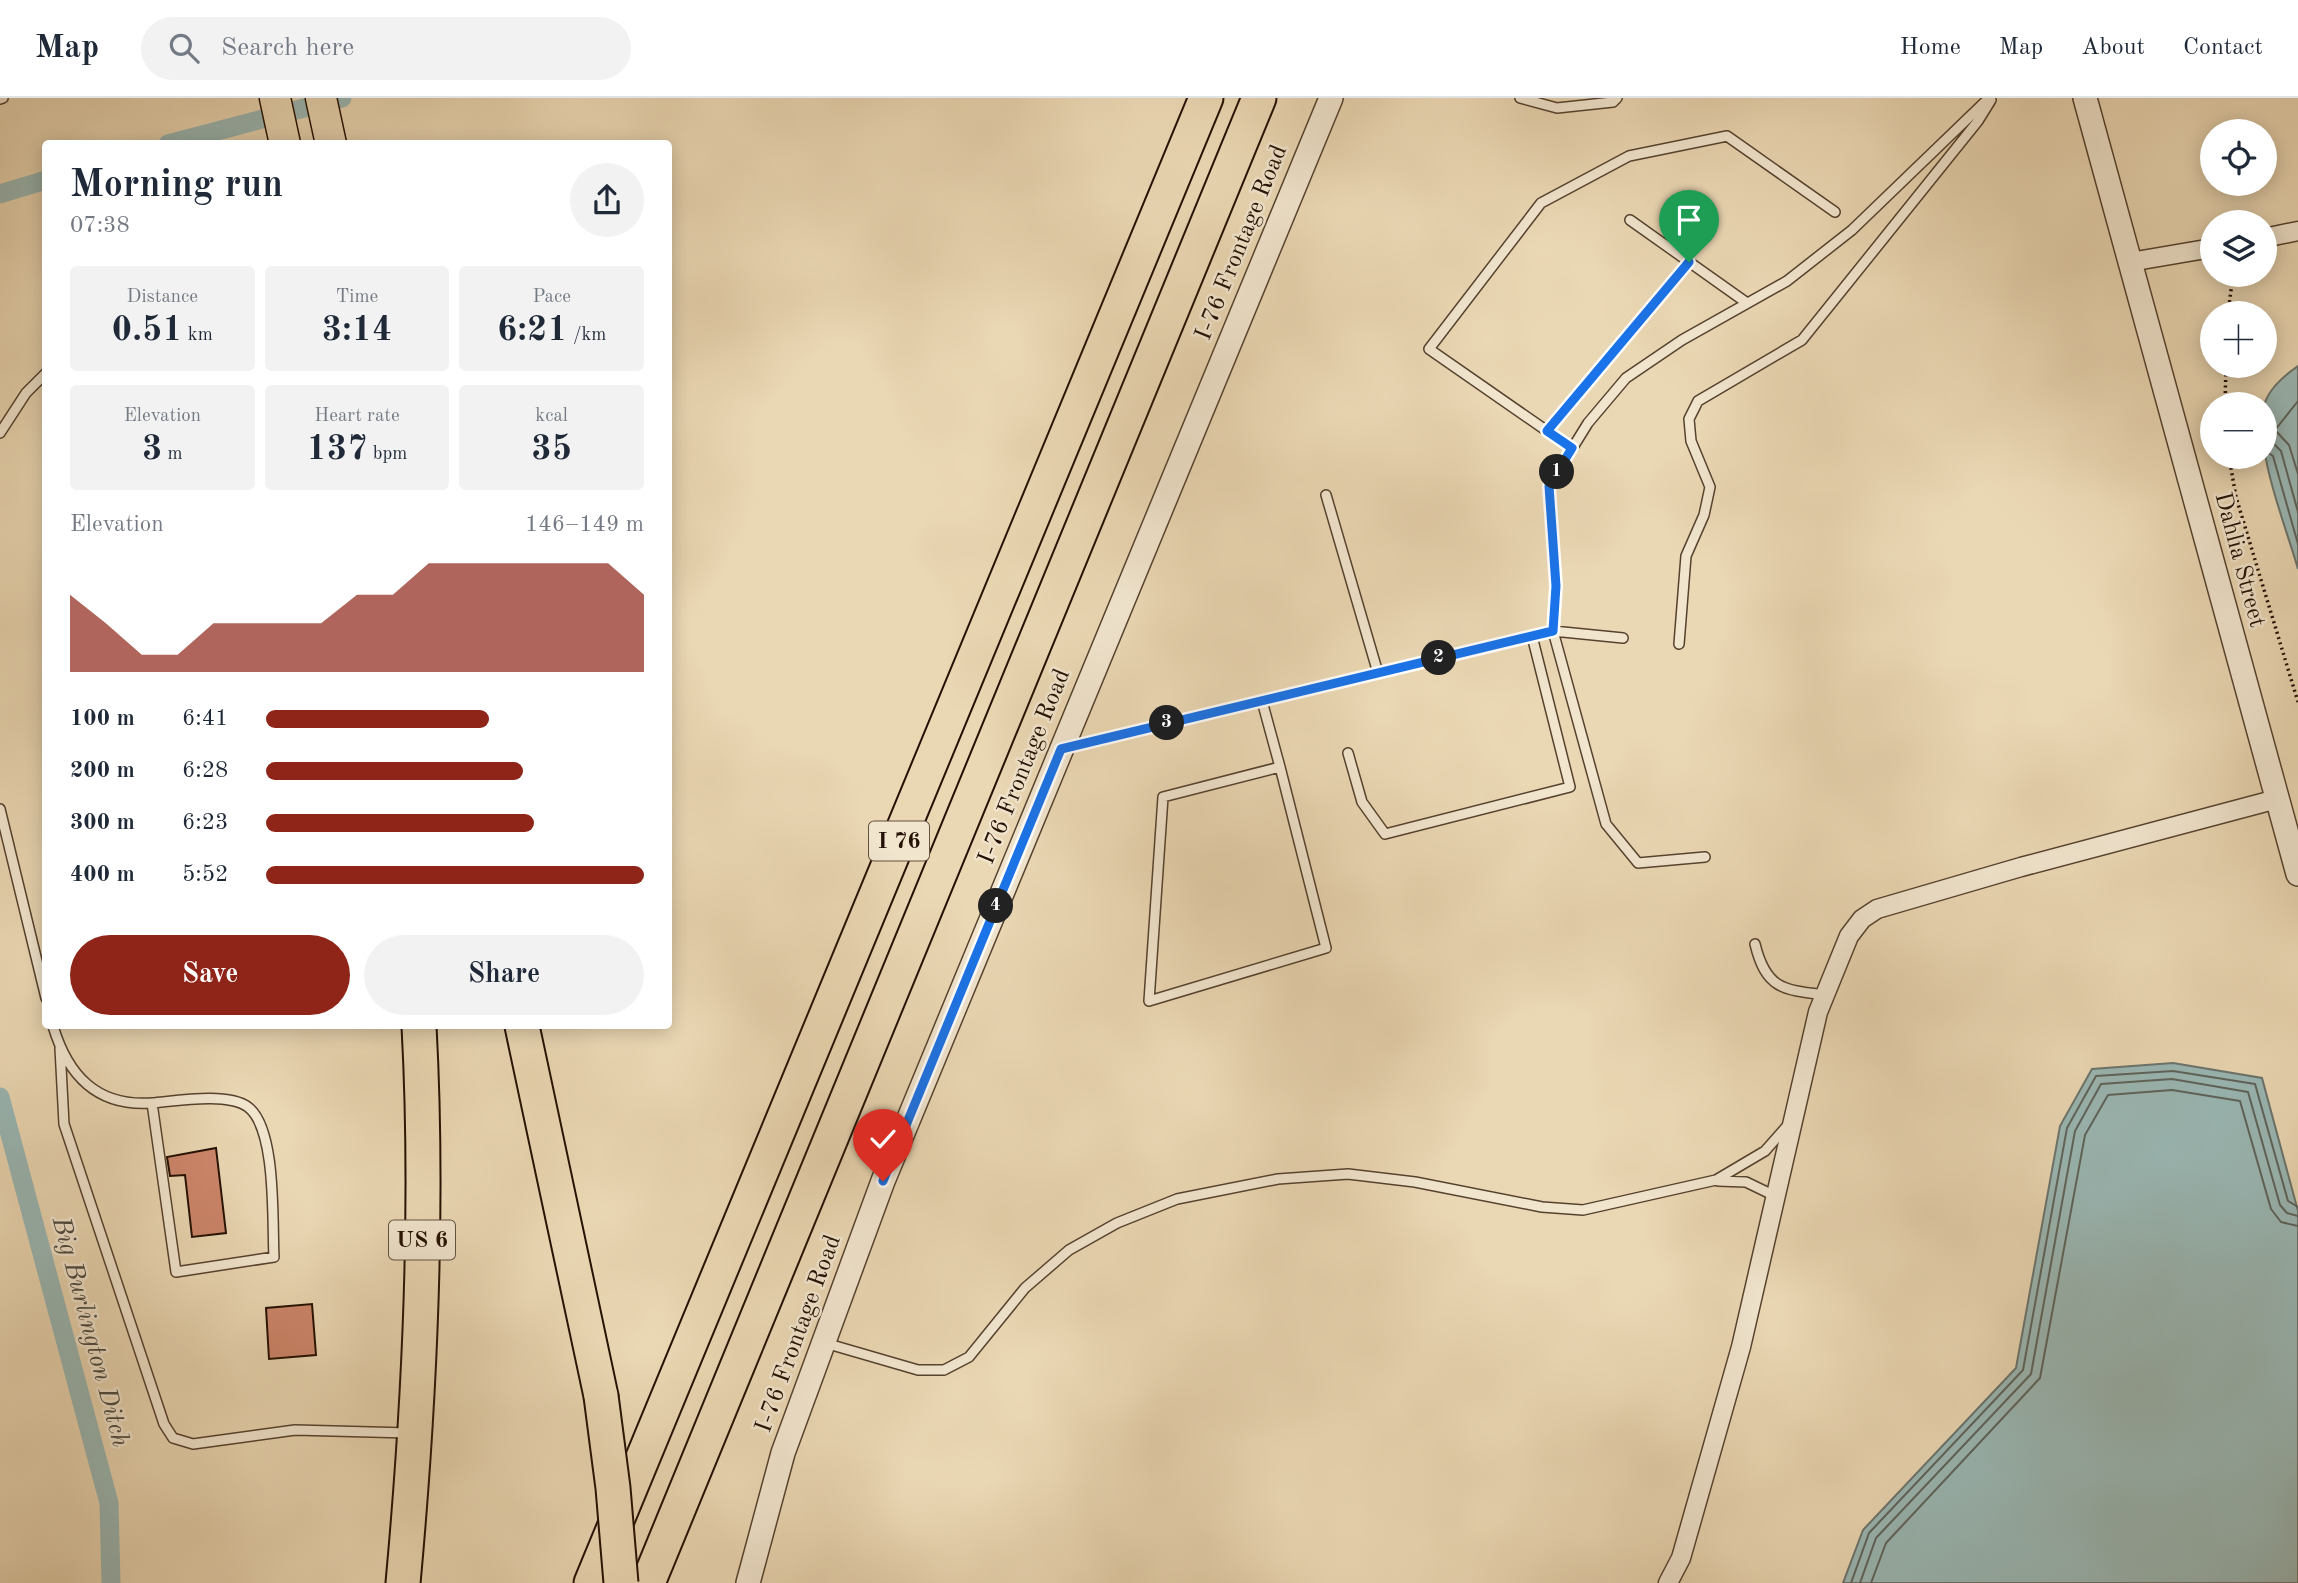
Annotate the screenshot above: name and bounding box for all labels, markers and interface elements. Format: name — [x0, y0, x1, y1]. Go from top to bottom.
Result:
search box — [141, 17, 631, 80]
icon: search — [165, 29, 203, 67]
text: Map — [35, 32, 99, 65]
text: Search here — [221, 35, 354, 61]
text: Home — [1900, 36, 1961, 60]
text: Map — [1999, 36, 2043, 60]
text: About — [2081, 36, 2145, 60]
text: Contact — [2183, 36, 2263, 60]
map controls — [2200, 119, 2277, 469]
button: locate — [2200, 119, 2277, 196]
street label: I-76 Frontage Road — [1192, 142, 1292, 344]
button: share — [570, 163, 644, 237]
text: Morning run — [70, 167, 283, 205]
pin — [1659, 190, 1719, 262]
icon: arrive — [1670, 201, 1708, 239]
button: layers — [2200, 210, 2277, 287]
text: 07:38 — [70, 214, 130, 237]
text: Distance — [127, 288, 198, 307]
text: Time — [336, 288, 378, 307]
text: Pace — [532, 288, 571, 307]
button: + — [2200, 301, 2277, 378]
text: 0.51 — [112, 313, 183, 348]
text: 3:14 — [322, 313, 392, 348]
text: 6:21 — [497, 313, 568, 348]
text: km — [183, 326, 213, 345]
text: /km — [568, 326, 606, 345]
button: − — [2200, 392, 2277, 469]
text: Elevation — [124, 407, 201, 426]
text: Heart rate — [314, 407, 400, 426]
text: kcal — [535, 407, 568, 426]
text: 3 — [142, 432, 162, 467]
text: 137 — [307, 432, 367, 467]
text: 35 — [531, 432, 572, 467]
text: m — [162, 445, 183, 464]
text: bpm — [367, 445, 407, 464]
pin: 1 — [1540, 454, 1574, 490]
text: 1 — [1551, 462, 1562, 481]
street label: Dahlia Street — [2209, 490, 2269, 630]
text: Elevation — [70, 513, 164, 536]
text: 146–149 m — [525, 513, 644, 536]
pin: 2 — [1422, 640, 1456, 676]
text: 2 — [1433, 648, 1444, 667]
street label: I-76 Frontage Road — [975, 666, 1075, 868]
pin: 3 — [1150, 706, 1184, 740]
text: 100 m — [70, 707, 135, 730]
text: 6:41 — [182, 707, 228, 730]
text: 3 — [1161, 713, 1172, 732]
text: 200 m — [70, 759, 135, 782]
text: 6:28 — [182, 759, 228, 782]
text: 300 m — [70, 811, 135, 834]
text: 6:23 — [182, 811, 228, 834]
road number: I 76 — [869, 821, 929, 860]
text: 400 m — [70, 863, 135, 886]
text: 5:52 — [182, 863, 228, 886]
pin: 4 — [978, 888, 1014, 924]
text: 4 — [990, 896, 1001, 915]
button: Save — [70, 935, 350, 1015]
button: Share — [364, 935, 644, 1015]
pin — [853, 1109, 913, 1181]
icon: check — [864, 1120, 902, 1158]
water label: Big Burlington Ditch — [46, 1213, 133, 1450]
road number: US 6 — [389, 1220, 455, 1260]
street label: I-76 Frontage Road — [752, 1232, 846, 1436]

